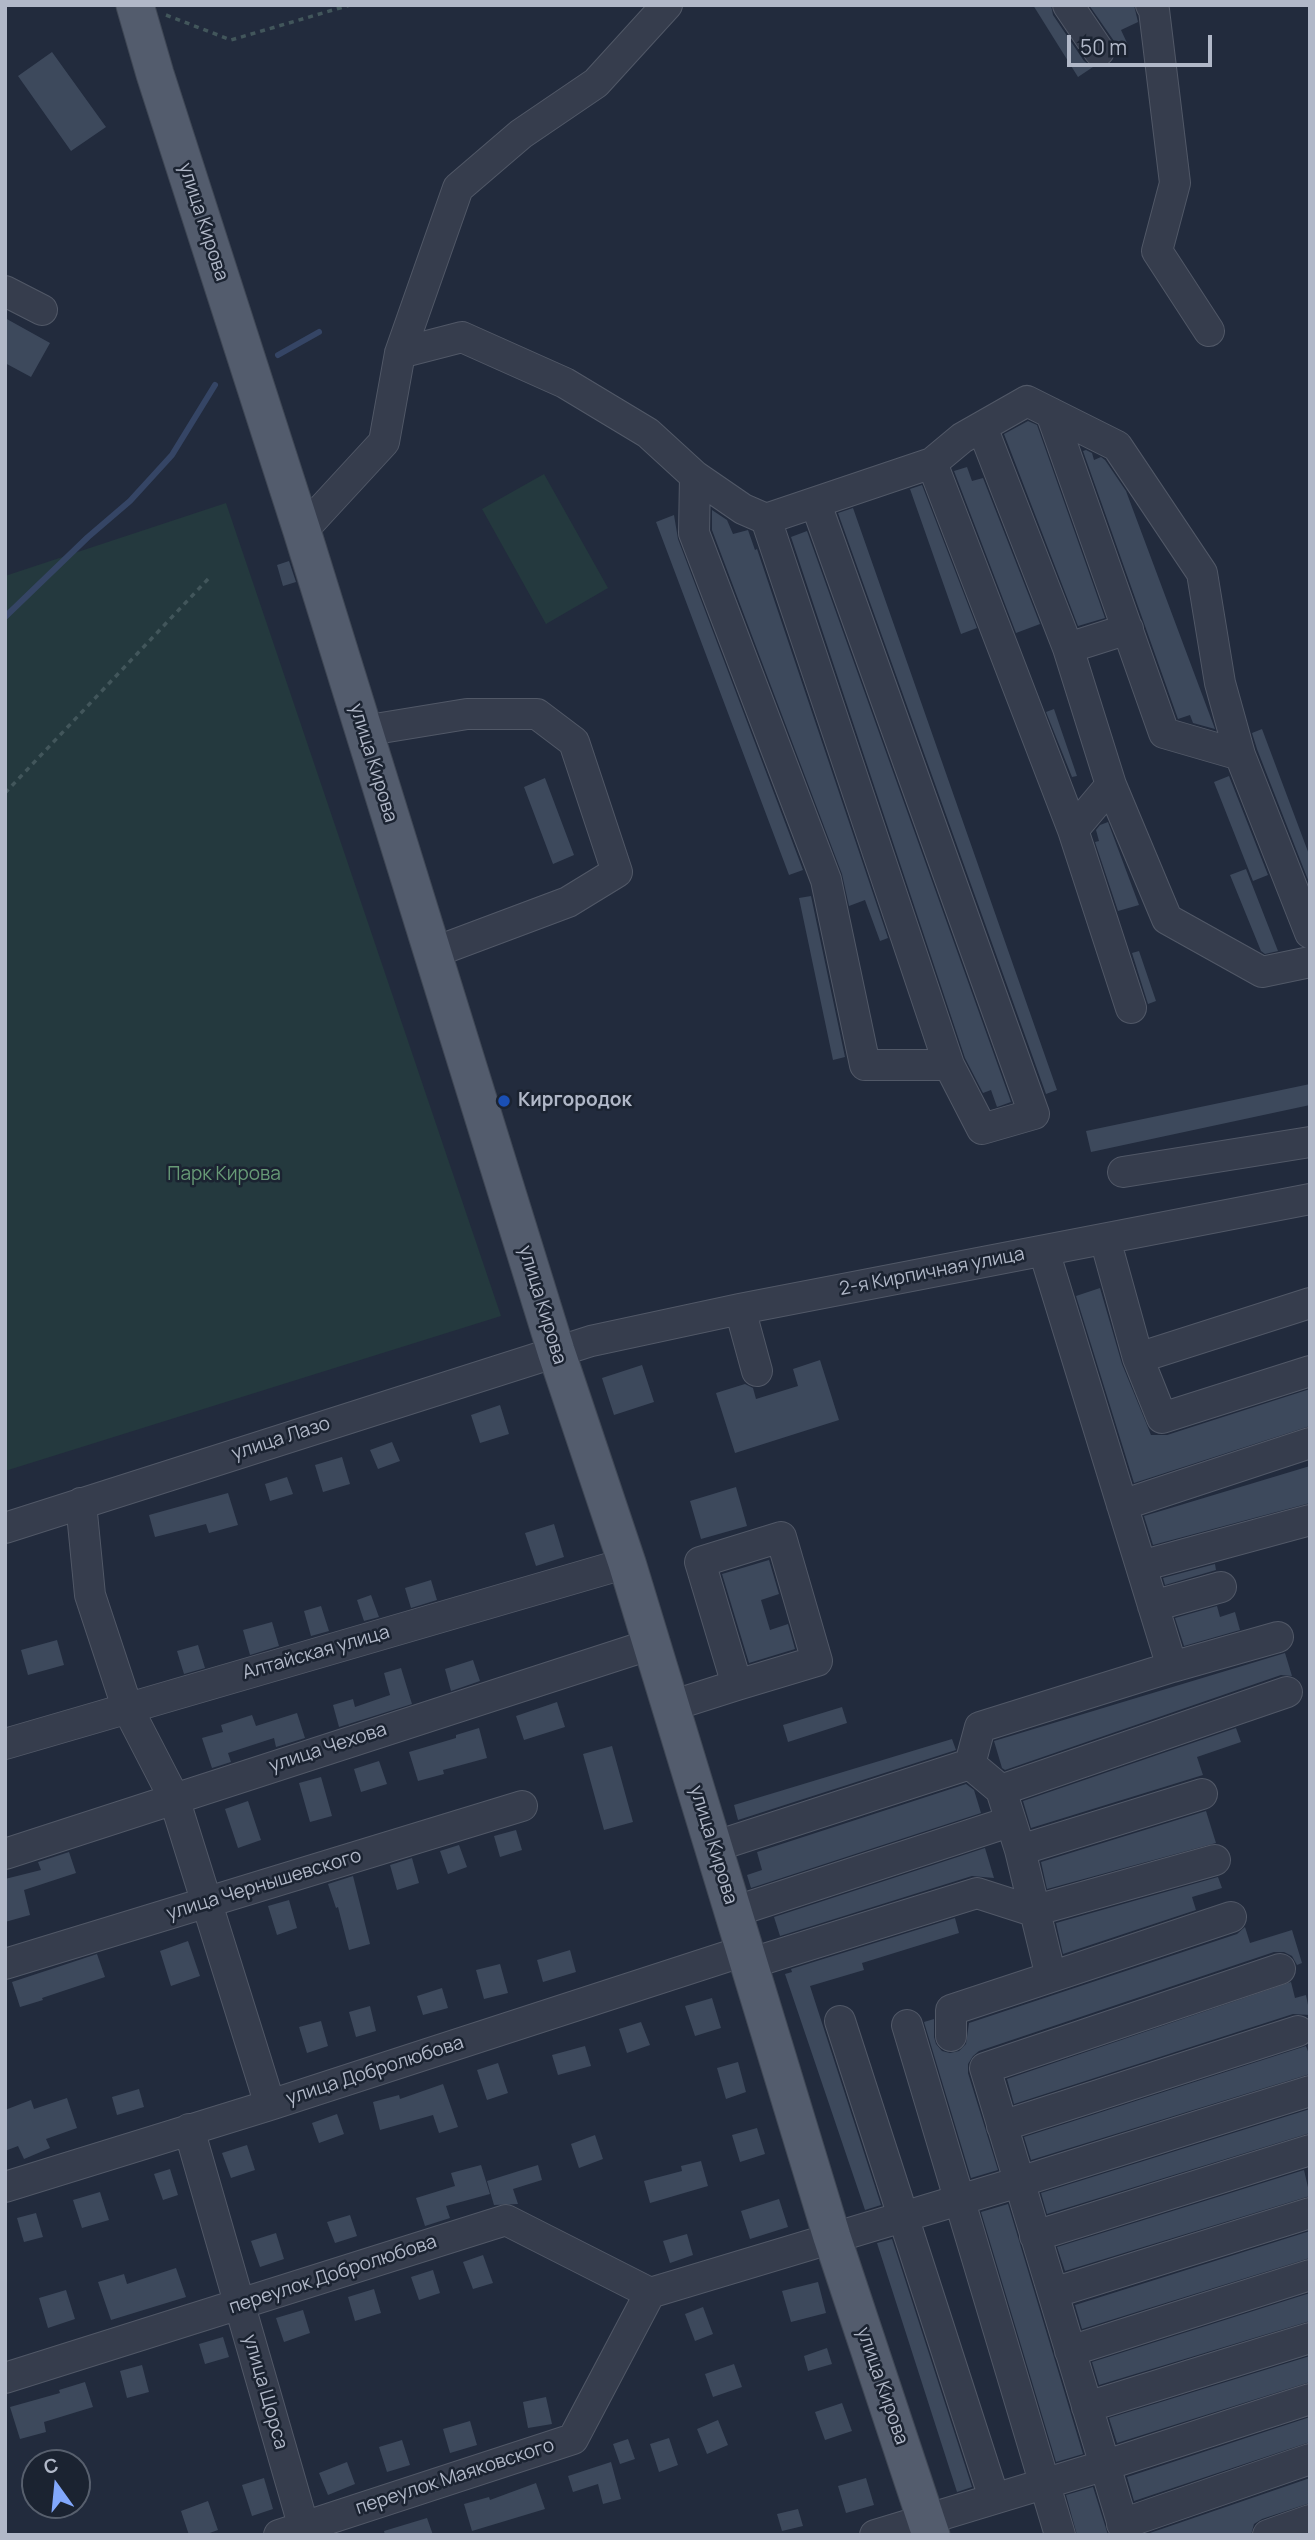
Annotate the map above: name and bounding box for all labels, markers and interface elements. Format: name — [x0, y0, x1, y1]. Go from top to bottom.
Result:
scale bar — [1070, 21, 1215, 65]
text: 50 m — [1080, 33, 1127, 61]
street label: улица Кирова — [173, 160, 233, 284]
street label: улица Кирова — [344, 701, 402, 825]
place label: Киргородок — [518, 1090, 632, 1112]
marker: Киргородок — [496, 1093, 512, 1109]
park label: Парк Кирова — [167, 1164, 281, 1186]
street label: улица Кирова — [513, 1243, 571, 1367]
street label: 2-я Кирпичная улица — [837, 1243, 1027, 1301]
street label: улица Лазо — [229, 1412, 333, 1466]
street label: Алтайская улица — [240, 1621, 392, 1685]
street label: улица Чехова — [266, 1718, 390, 1778]
street label: улица Кирова — [684, 1783, 742, 1907]
street label: улица Чернышевского — [164, 1844, 364, 1926]
street label: улица Добролюбова — [283, 2032, 467, 2110]
street label: переулок Добролюбова — [226, 2231, 440, 2319]
street label: улица Кирова — [851, 2324, 913, 2448]
street label: улица Щорса — [238, 2332, 292, 2452]
street label: переулок Маяковского — [353, 2434, 557, 2520]
north arrow — [21, 2449, 91, 2519]
text: С — [41, 2451, 61, 2480]

